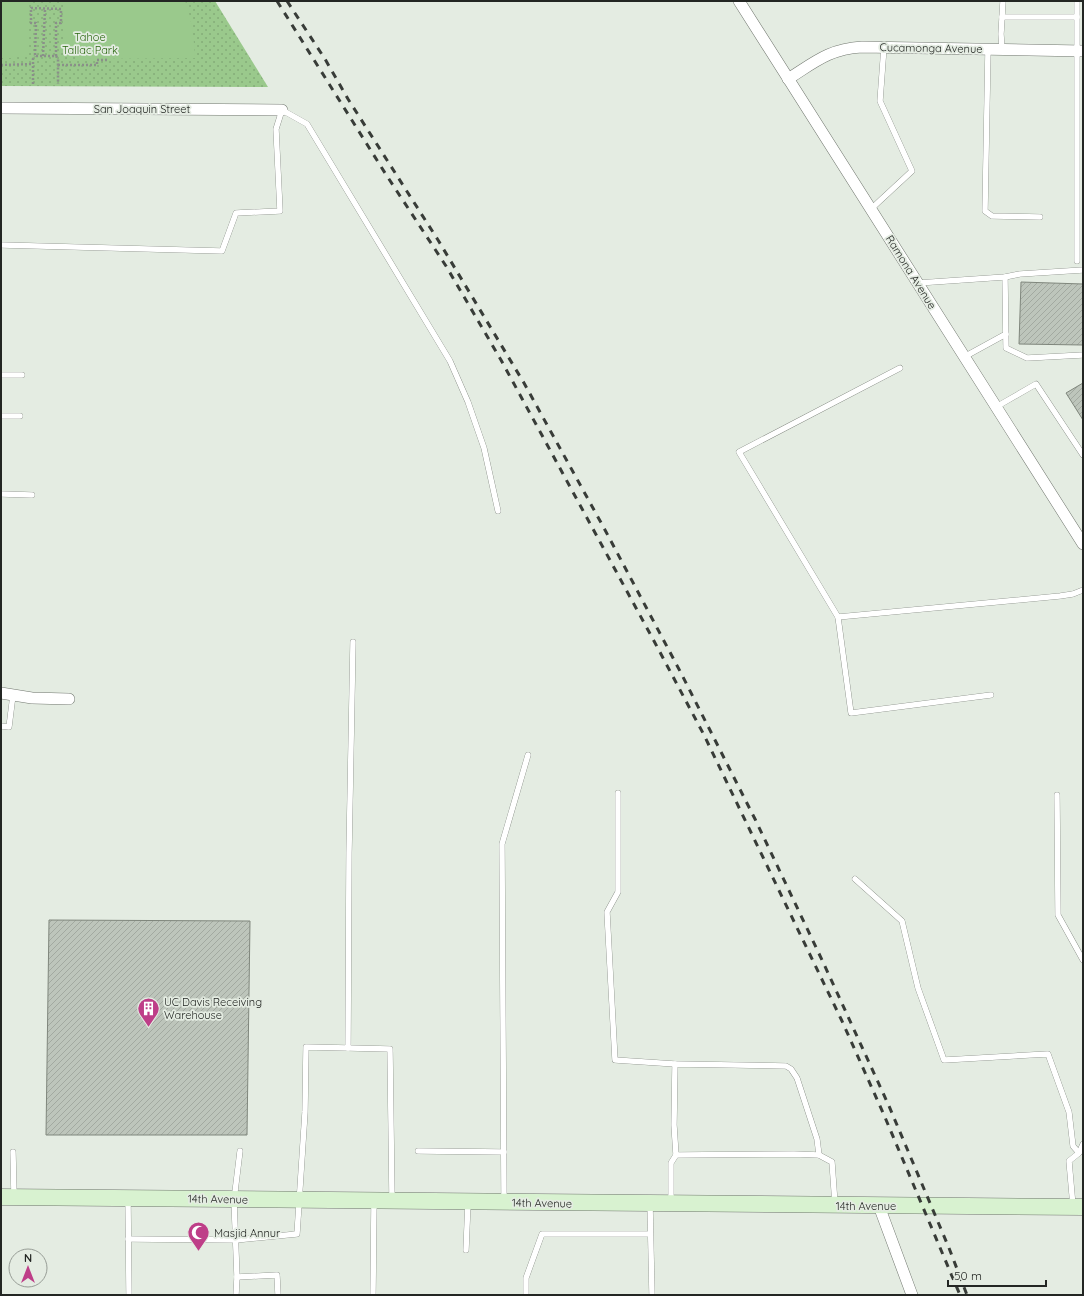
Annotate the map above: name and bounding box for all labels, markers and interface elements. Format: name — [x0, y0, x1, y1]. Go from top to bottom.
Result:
park label: Tahoe Tallac Park — [62, 30, 118, 57]
street label: Cucamonga Avenue — [879, 40, 983, 56]
street label: San Joaquin Street — [94, 102, 191, 116]
street label: Ramona Avenue — [883, 233, 939, 311]
building icon: UC Davis Receiving Warehouse — [135, 995, 161, 1028]
place label: UC Davis Receiving Warehouse — [164, 995, 262, 1022]
street label: 14th Avenue — [188, 1191, 248, 1207]
street label: 14th Avenue — [512, 1195, 572, 1211]
street label: 14th Avenue — [836, 1199, 896, 1213]
mosque icon: Masjid Annur — [185, 1220, 211, 1253]
place label: Masjid Annur — [214, 1226, 281, 1240]
north arrow — [8, 1248, 48, 1288]
text: N — [24, 1251, 32, 1265]
scale bar — [948, 1262, 1046, 1288]
text: 50 m — [954, 1268, 982, 1283]

